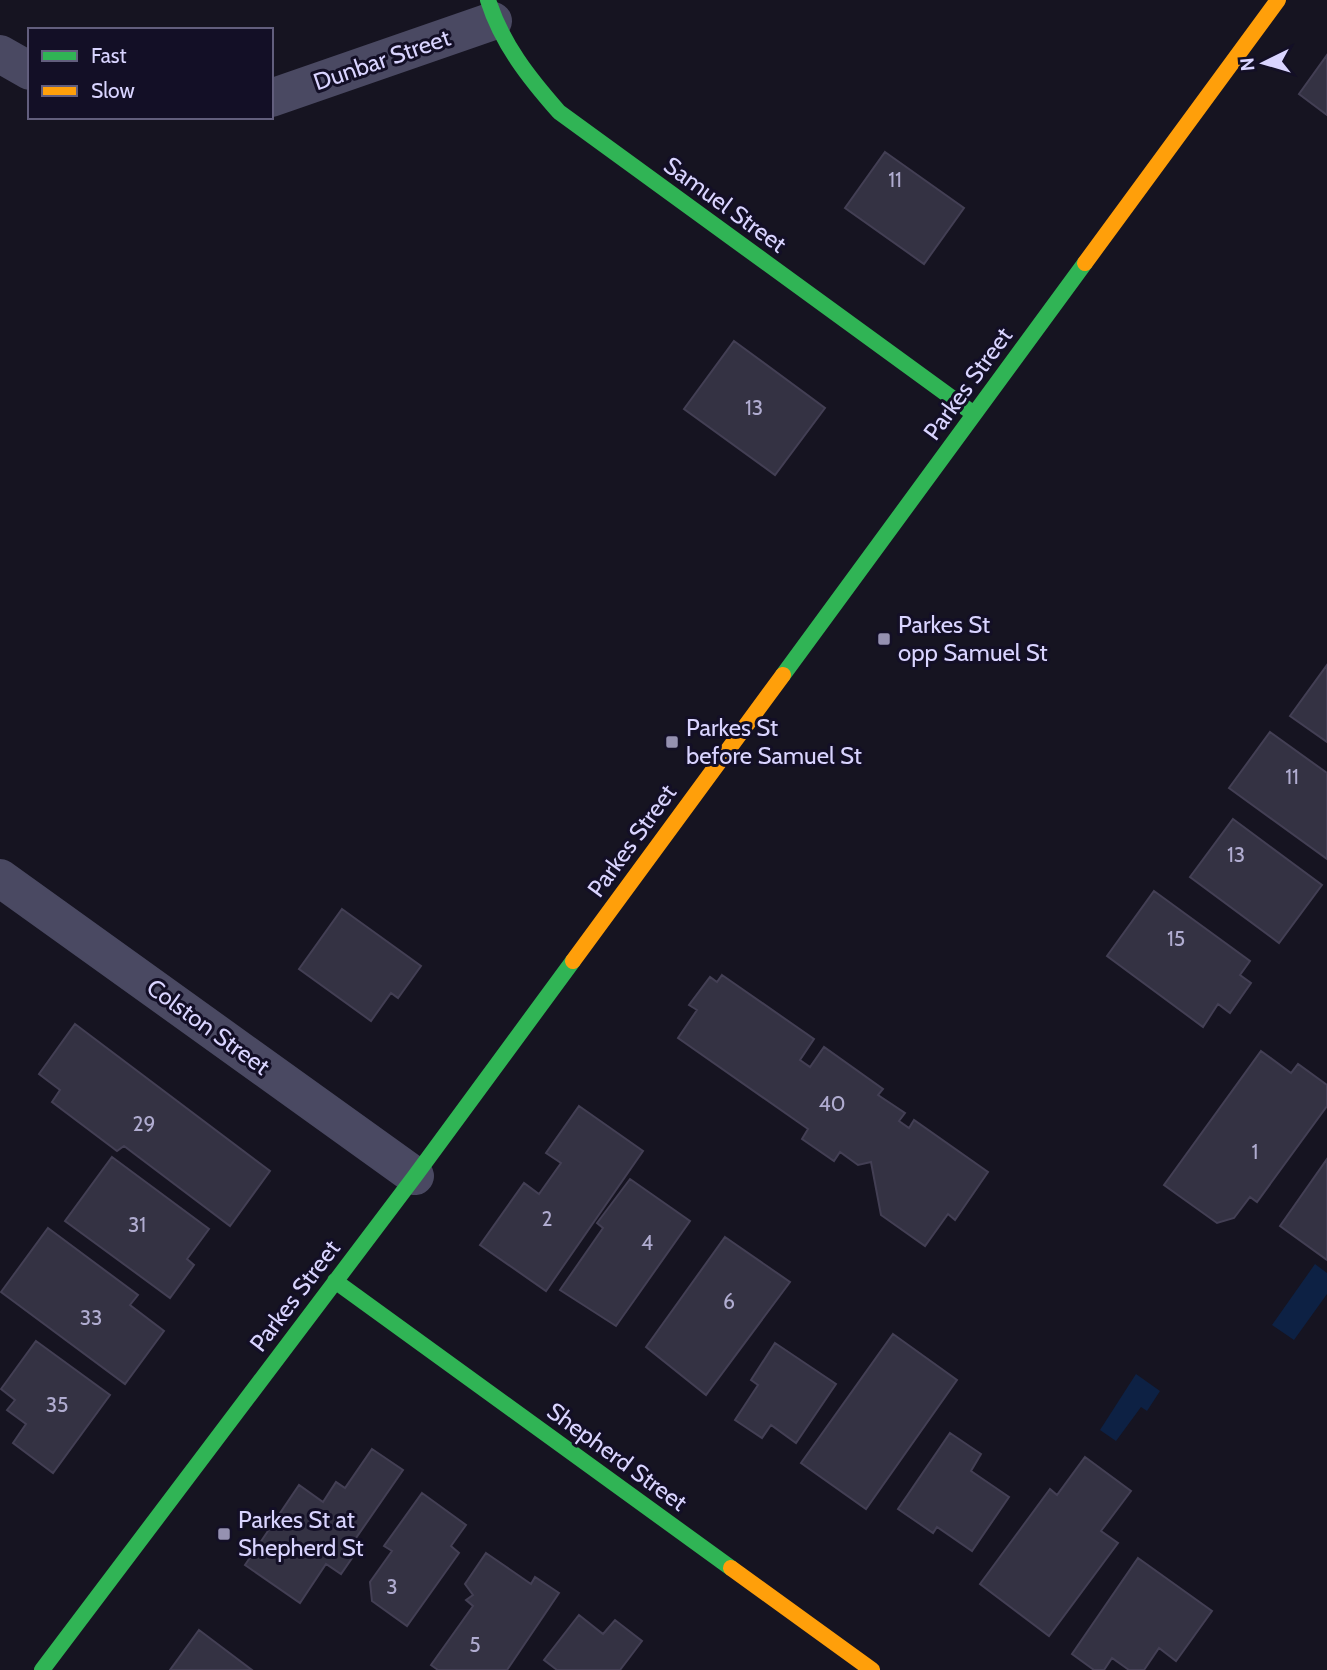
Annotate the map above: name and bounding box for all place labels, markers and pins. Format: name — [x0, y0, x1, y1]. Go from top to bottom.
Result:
place label: Parkes St opp Samuel St — [898, 610, 1048, 667]
marker: Parkes St opp Samuel St — [876, 631, 892, 647]
place label: Parkes St before Samuel St — [686, 713, 862, 770]
marker: Parkes St before Samuel St — [664, 734, 680, 750]
place label: Parkes St at Shepherd St — [238, 1505, 364, 1562]
marker: Parkes St at Shepherd St — [216, 1526, 232, 1542]

